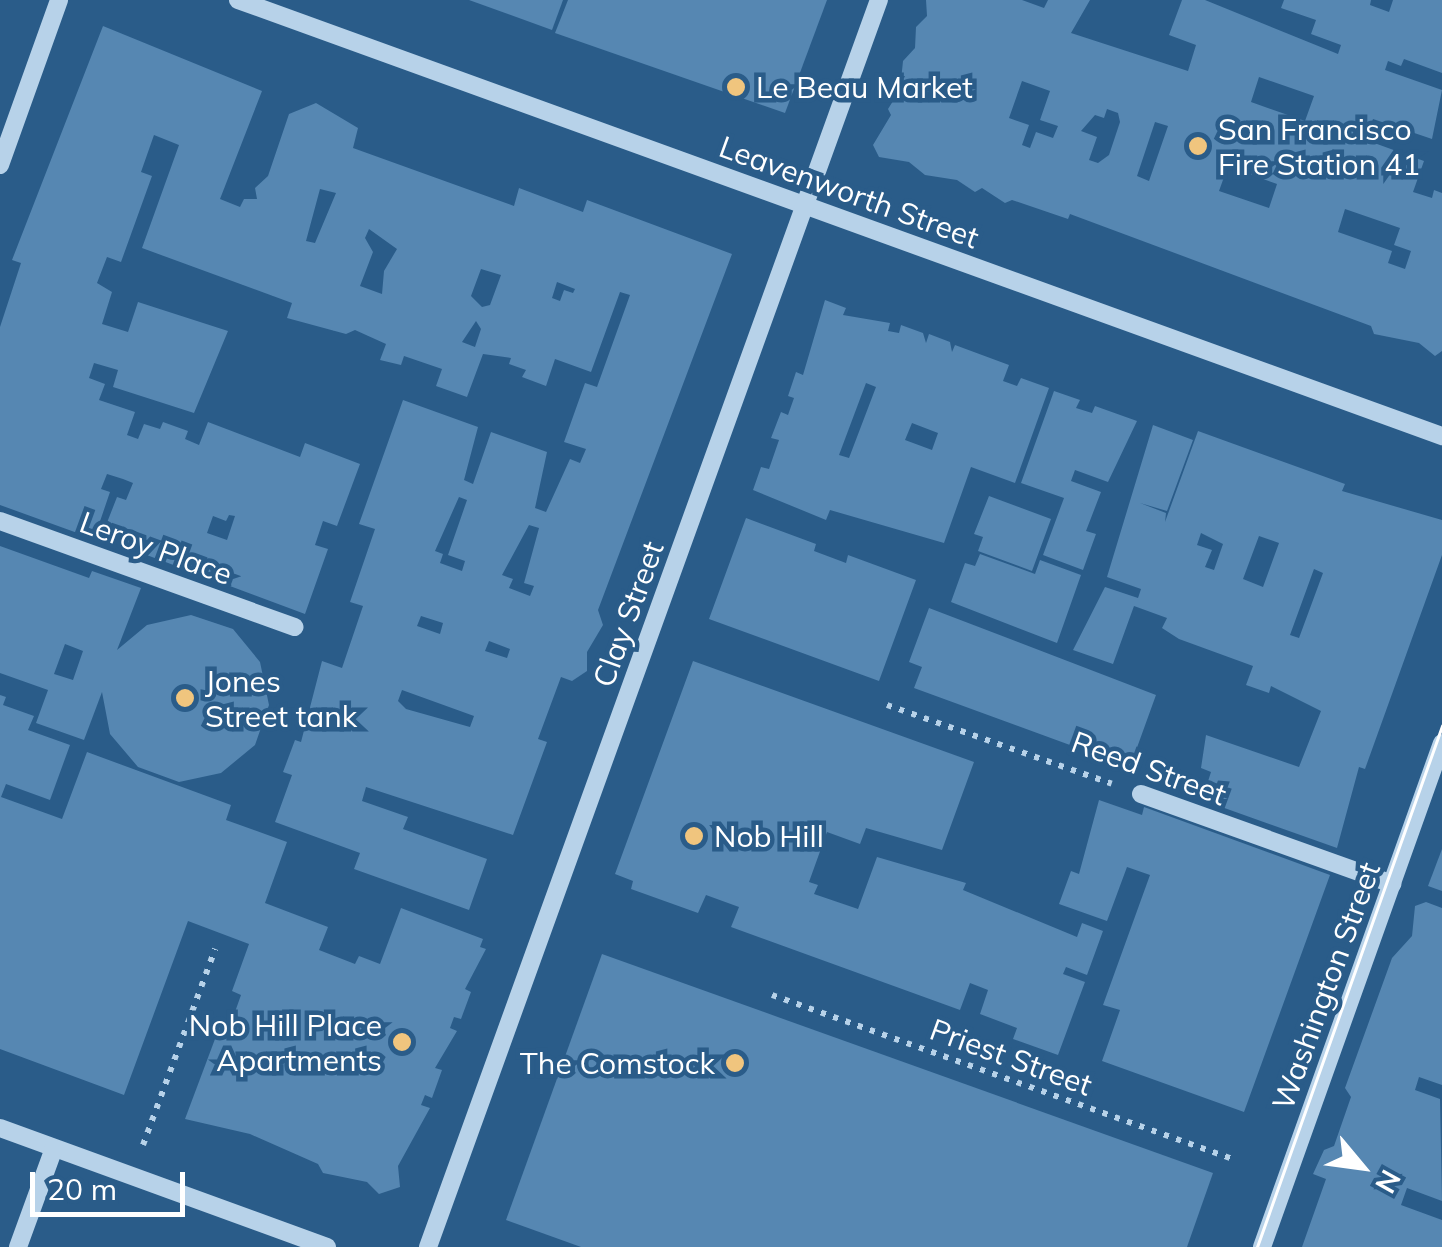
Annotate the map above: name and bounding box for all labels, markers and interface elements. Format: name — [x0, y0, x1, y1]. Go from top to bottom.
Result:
place label: Le Beau Market — [756, 69, 973, 105]
marker: Le Beau Market — [725, 76, 747, 98]
place label: San Francisco Fire Station 41 — [1218, 111, 1420, 182]
street label: Leavenworth Street — [714, 128, 984, 256]
marker: San Francisco Fire Station 41 — [1187, 135, 1209, 157]
street label: Leroy Place — [75, 504, 237, 592]
street label: Clay Street — [585, 536, 671, 692]
place label: Jones Street tank — [205, 663, 357, 734]
marker: Jones Street tank — [174, 687, 196, 709]
street label: Reed Street — [1067, 723, 1231, 813]
place label: Nob Hill — [714, 818, 824, 854]
marker: Nob Hill — [683, 825, 705, 847]
street label: Washington Street — [1264, 857, 1388, 1115]
place label: Nob Hill Place Apartments — [189, 1007, 382, 1078]
street label: Priest Street — [925, 1011, 1097, 1103]
marker: Nob Hill Place Apartments — [391, 1031, 413, 1053]
place label: The Comstock — [520, 1045, 715, 1081]
marker: The Comstock — [724, 1052, 746, 1074]
north arrow — [1312, 1117, 1412, 1217]
scale bar — [35, 1152, 190, 1214]
text: N — [1368, 1164, 1409, 1200]
text: 20 m — [47, 1170, 117, 1208]

